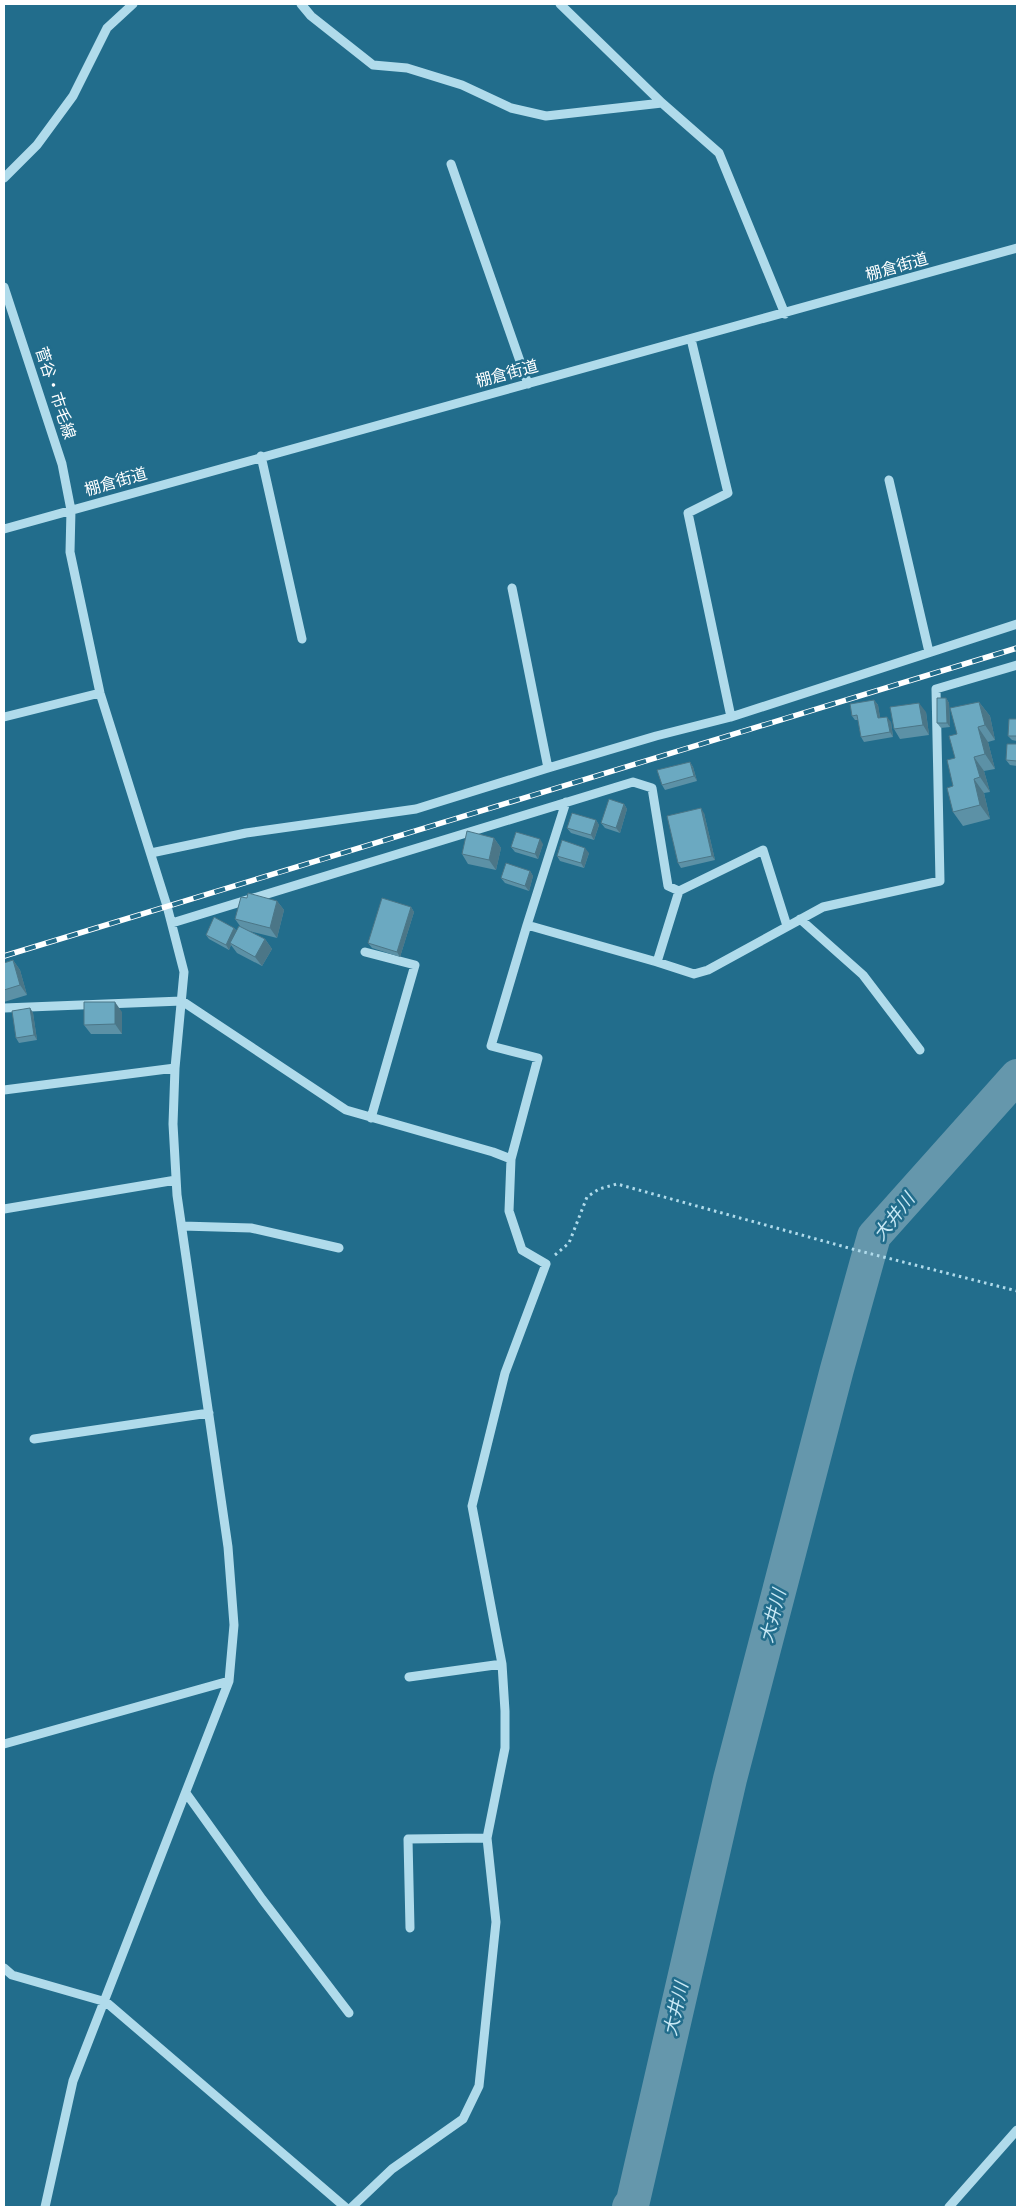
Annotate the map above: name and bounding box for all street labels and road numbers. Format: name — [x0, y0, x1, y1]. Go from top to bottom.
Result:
street label: 棚倉街道 — [863, 249, 931, 285]
street label: 菅谷・市毛線 — [31, 344, 79, 442]
street label: 棚倉街道 — [473, 356, 541, 392]
street label: 棚倉街道 — [82, 464, 150, 500]

